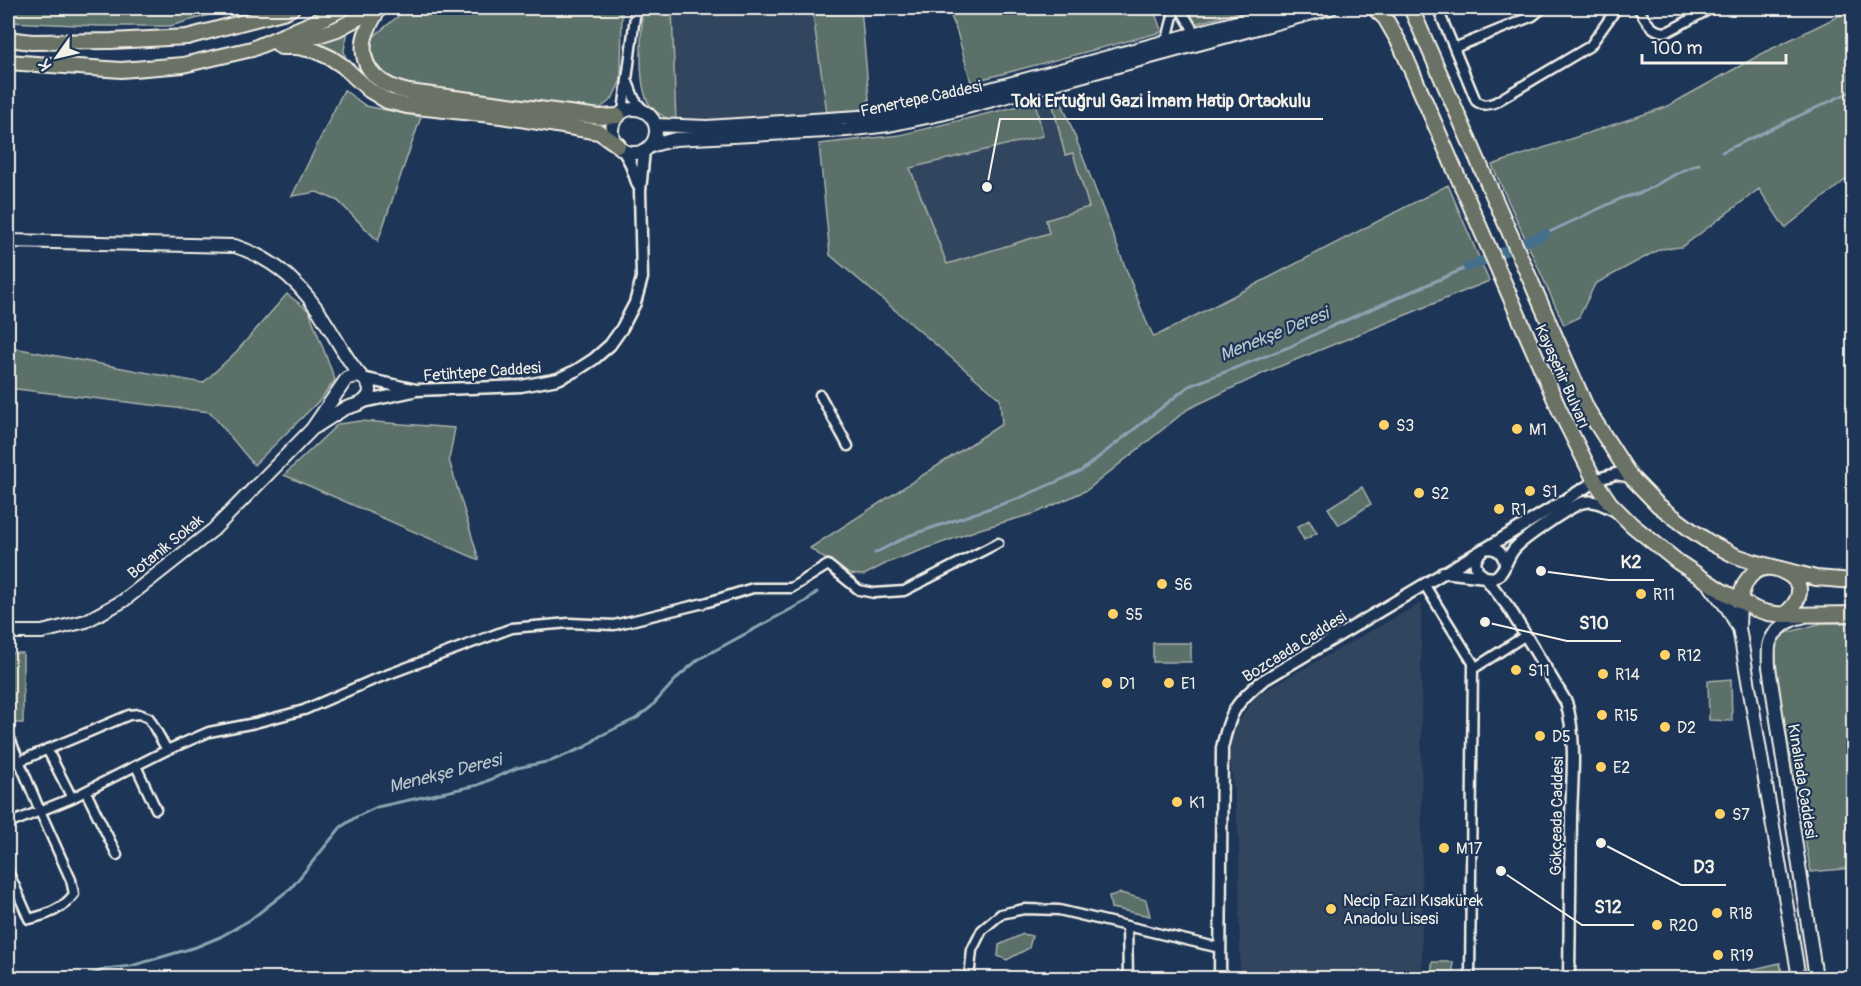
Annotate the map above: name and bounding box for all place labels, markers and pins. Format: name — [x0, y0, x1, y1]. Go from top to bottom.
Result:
callout: Toki Ertuğrul Gazi İmam Hatip Ortaokulu — [1000, 83, 1323, 119]
place label: S3 — [1396, 416, 1414, 436]
marker: S3 — [1377, 418, 1391, 432]
place label: M1 — [1529, 420, 1547, 440]
marker: M1 — [1510, 422, 1524, 436]
place label: S1 — [1542, 482, 1558, 502]
place label: S2 — [1431, 484, 1449, 504]
marker: S1 — [1523, 484, 1537, 498]
marker: S2 — [1412, 486, 1426, 500]
place label: R1 — [1511, 500, 1527, 520]
marker: R1 — [1492, 502, 1506, 516]
callout: K2 — [1609, 544, 1654, 580]
place label: S6 — [1174, 575, 1193, 595]
marker: S6 — [1155, 577, 1169, 591]
place label: R11 — [1653, 585, 1675, 605]
marker: R11 — [1634, 587, 1648, 601]
place label: S5 — [1125, 605, 1143, 625]
callout: S10 — [1567, 605, 1621, 641]
marker: S5 — [1106, 607, 1120, 621]
place label: R12 — [1677, 646, 1702, 666]
marker: R12 — [1658, 648, 1672, 662]
place label: S11 — [1528, 661, 1550, 681]
marker: S11 — [1509, 663, 1523, 677]
place label: R14 — [1615, 665, 1640, 685]
marker: R14 — [1596, 667, 1610, 681]
place label: D1 — [1119, 674, 1135, 694]
place label: E1 — [1181, 674, 1196, 694]
marker: D1 — [1100, 676, 1114, 690]
marker: E1 — [1162, 676, 1176, 690]
place label: R15 — [1614, 706, 1638, 726]
marker: R15 — [1595, 708, 1609, 722]
place label: D2 — [1677, 718, 1696, 738]
marker: D2 — [1658, 720, 1672, 734]
place label: D5 — [1552, 727, 1571, 747]
marker: D5 — [1533, 729, 1547, 743]
place label: E2 — [1613, 758, 1630, 778]
marker: E2 — [1594, 760, 1608, 774]
place label: K1 — [1189, 793, 1205, 813]
marker: K1 — [1170, 795, 1184, 809]
place label: S7 — [1732, 805, 1750, 825]
marker: S7 — [1713, 807, 1727, 821]
place label: M17 — [1456, 839, 1483, 859]
marker: M17 — [1437, 841, 1451, 855]
callout: D3 — [1681, 849, 1726, 885]
callout: S12 — [1582, 889, 1634, 925]
place label: Necip Fazıl Kısakürek Anadolu Lisesi — [1343, 891, 1484, 929]
marker: Necip Fazıl Kısakürek Anadolu Lisesi — [1324, 902, 1338, 916]
place label: R18 — [1729, 904, 1753, 924]
marker: R18 — [1710, 906, 1724, 920]
place label: R20 — [1669, 916, 1698, 936]
marker: R20 — [1650, 918, 1664, 932]
place label: R19 — [1730, 946, 1754, 966]
marker: R19 — [1711, 948, 1725, 962]

